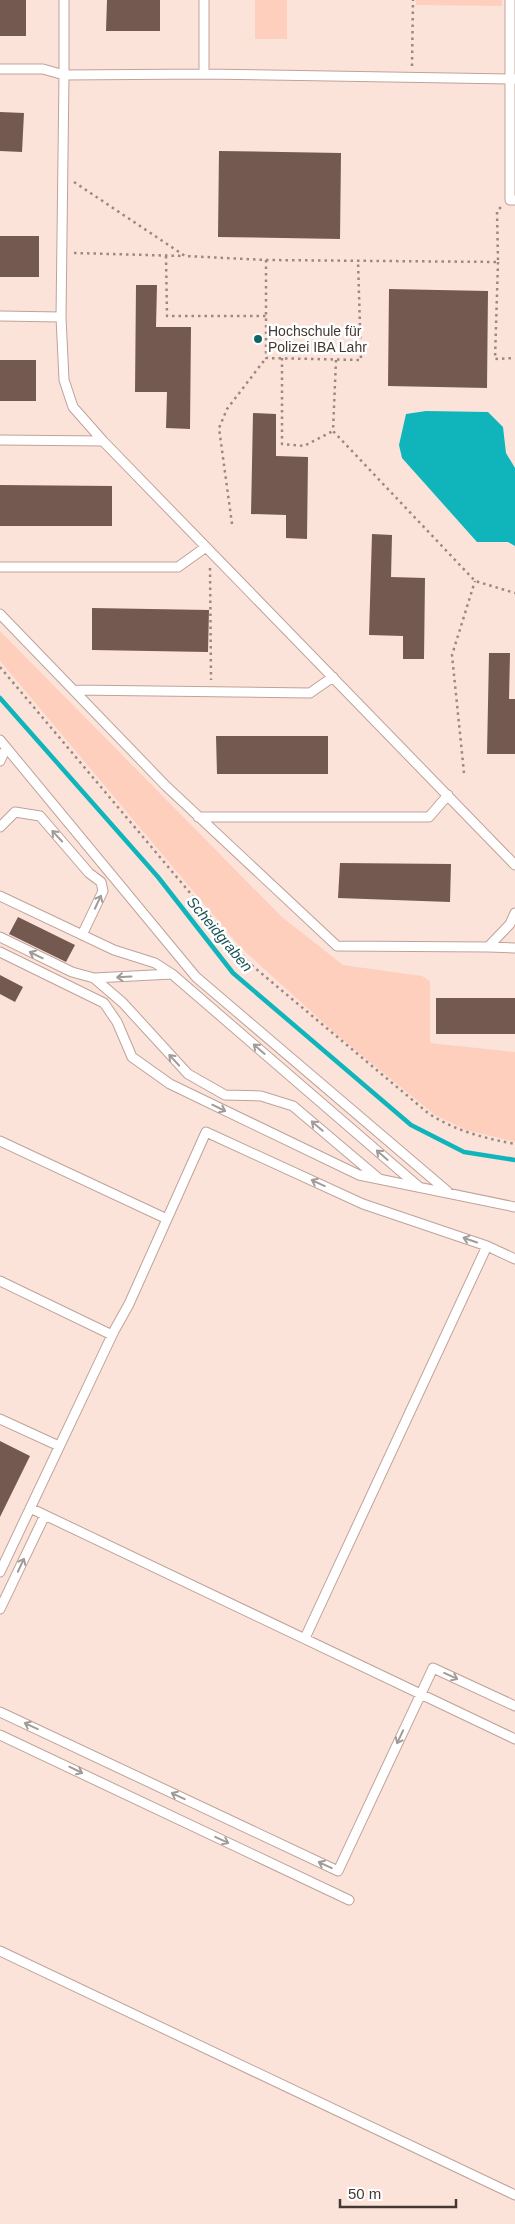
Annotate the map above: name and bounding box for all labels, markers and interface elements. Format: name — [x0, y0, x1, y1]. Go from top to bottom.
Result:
place label: Hochschule für Polizei IBA Lahr — [268, 323, 367, 355]
marker: Hochschule für Polizei IBA Lahr — [252, 333, 264, 345]
one-way arrow — [51, 829, 63, 842]
water label: Scheidgraben — [184, 893, 256, 975]
one-way arrow — [94, 895, 103, 910]
one-way arrow — [29, 949, 44, 959]
one-way arrow — [117, 972, 133, 981]
one-way arrow — [253, 1043, 266, 1055]
one-way arrow — [168, 1053, 180, 1066]
one-way arrow — [211, 1104, 226, 1113]
one-way arrow — [310, 1120, 323, 1131]
one-way arrow — [376, 1149, 389, 1161]
one-way arrow — [311, 1178, 326, 1188]
one-way arrow — [463, 1235, 478, 1244]
one-way arrow — [17, 1558, 26, 1573]
one-way arrow — [443, 1672, 458, 1682]
one-way arrow — [24, 1721, 39, 1731]
one-way arrow — [395, 1730, 405, 1745]
one-way arrow — [68, 1766, 83, 1776]
one-way arrow — [171, 1790, 186, 1800]
one-way arrow — [214, 1836, 229, 1846]
one-way arrow — [318, 1860, 333, 1869]
scale bar — [340, 2176, 456, 2208]
text: 50 m — [348, 2185, 381, 2202]

